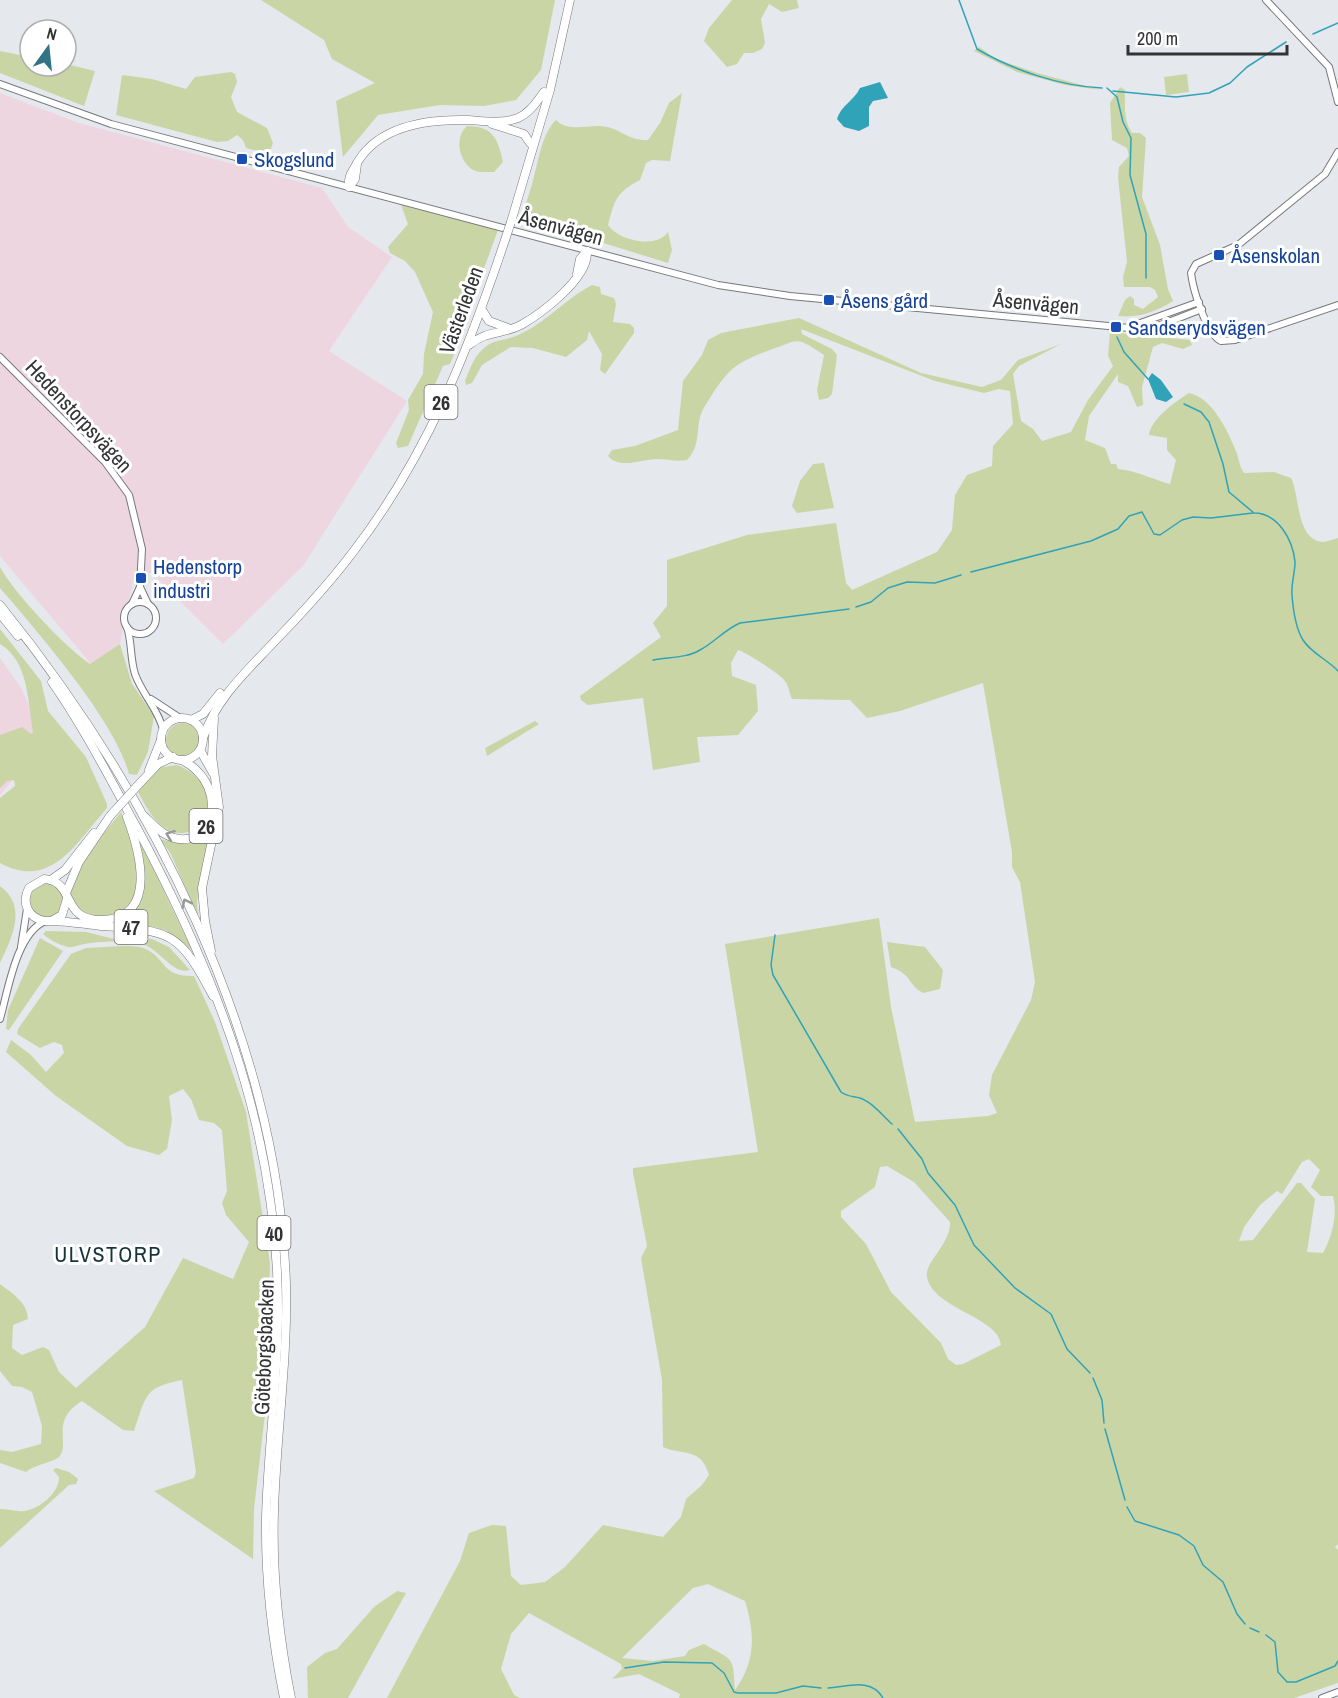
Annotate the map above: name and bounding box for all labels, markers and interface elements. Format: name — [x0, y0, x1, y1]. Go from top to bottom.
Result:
north arrow — [18, 18, 78, 78]
scale bar — [1128, 18, 1287, 56]
text: N — [44, 22, 59, 45]
text: 200 m — [1137, 26, 1178, 51]
place label: Skogslund — [254, 145, 334, 174]
marker: Skogslund — [235, 152, 249, 166]
street label: Åsenvägen — [515, 202, 606, 252]
place label: Åsenskolan — [1230, 241, 1320, 270]
marker: Åsenskolan — [1212, 248, 1226, 262]
street label: Västerleden — [432, 262, 490, 358]
street label: Åsenvägen — [991, 285, 1080, 321]
place label: Åsens gård — [840, 286, 928, 315]
marker: Åsens gård — [822, 293, 836, 307]
place label: Sandserydsvägen — [1128, 313, 1266, 342]
marker: Sandserydsvägen — [1109, 320, 1123, 334]
street label: Hedenstorpsvägen — [19, 353, 139, 479]
road number: 26 — [424, 385, 458, 419]
place label: Hedenstorp industri — [153, 552, 242, 605]
marker: Hedenstorp industri — [134, 571, 148, 585]
road number: 26 — [190, 809, 222, 843]
one-way arrow — [166, 829, 176, 842]
one-way arrow — [182, 899, 194, 910]
road number: 47 — [114, 910, 148, 944]
road number: 40 — [258, 1216, 290, 1250]
district label: ULVSTORP — [54, 1239, 162, 1269]
street label: Göteborgsbacken — [247, 1279, 281, 1415]

